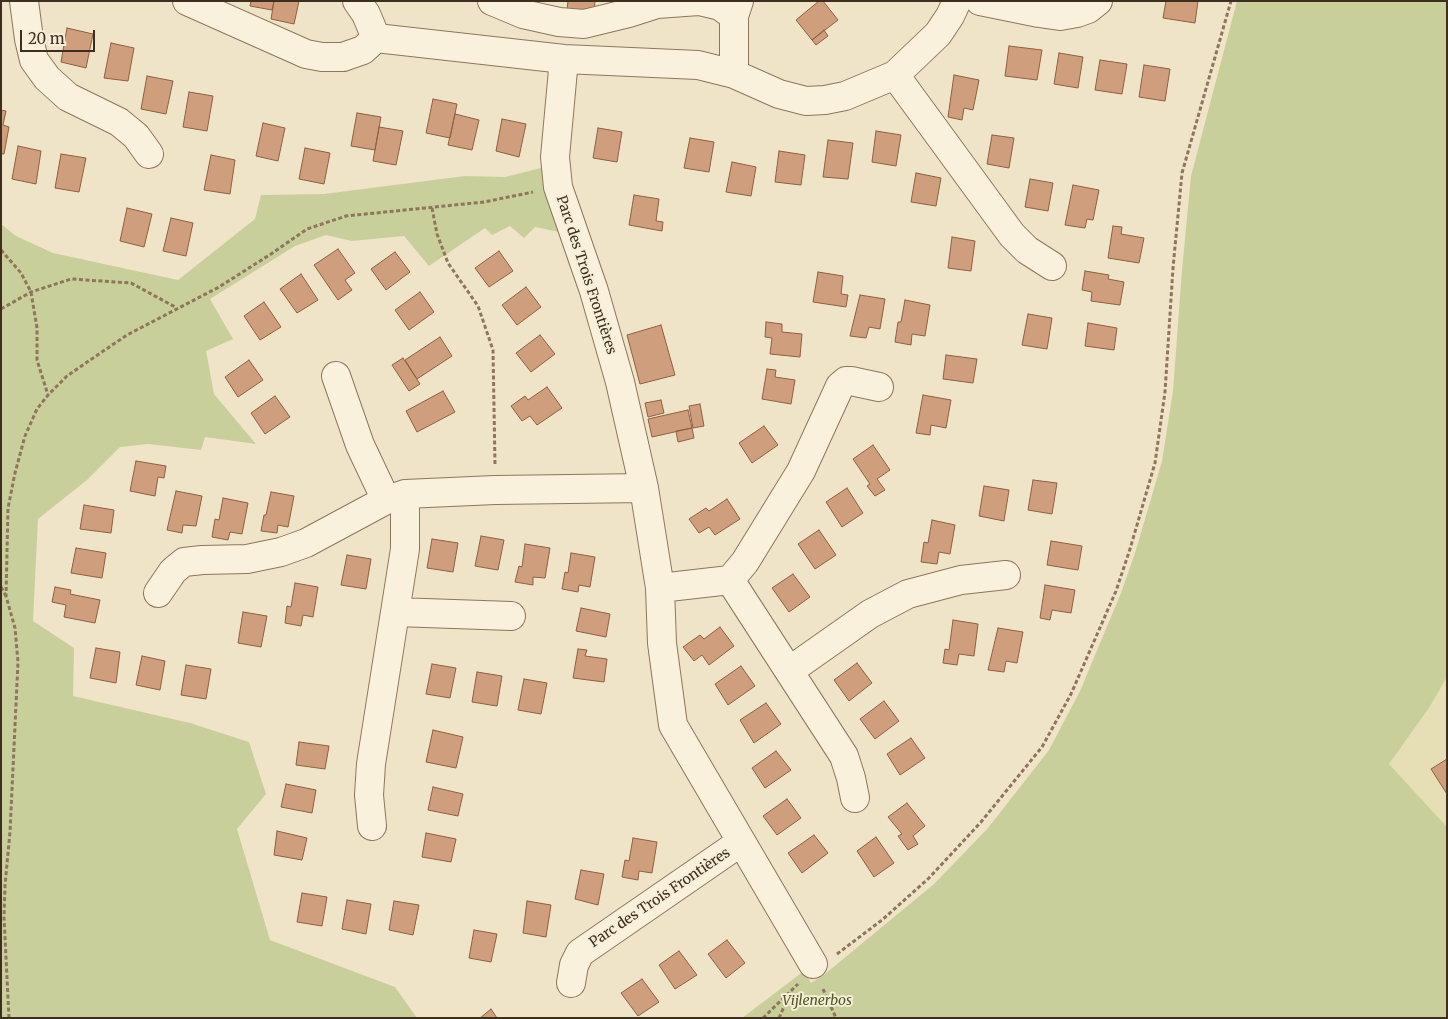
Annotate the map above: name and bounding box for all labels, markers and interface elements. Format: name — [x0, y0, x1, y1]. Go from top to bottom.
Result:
scale bar — [22, 20, 98, 52]
text: 20 m — [28, 29, 65, 48]
street label: Parc des Trois Frontières — [552, 193, 620, 357]
street label: Parc des Trois Frontières — [586, 845, 734, 951]
park label: Vijlenerbos — [782, 993, 852, 1009]

